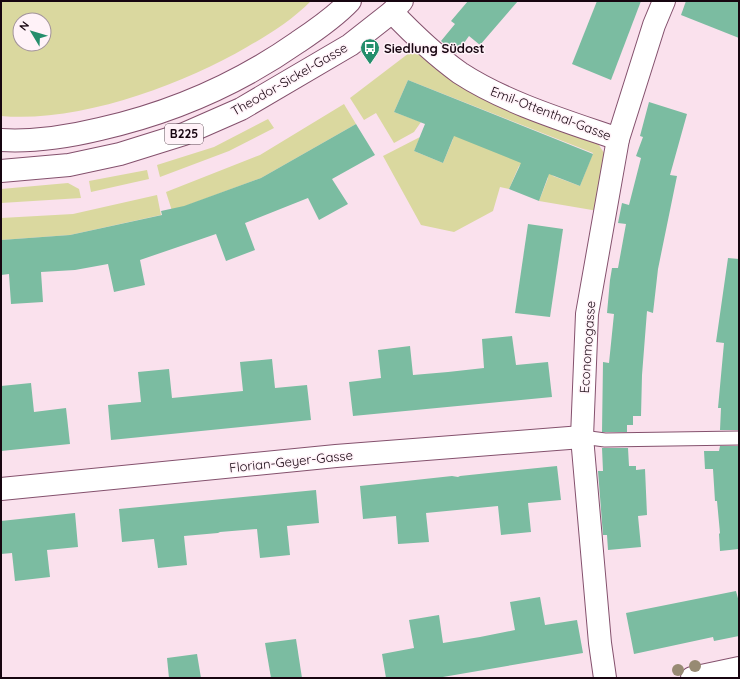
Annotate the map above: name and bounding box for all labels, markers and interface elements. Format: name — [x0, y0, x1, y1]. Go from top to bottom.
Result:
north arrow — [12, 12, 52, 52]
text: N — [16, 18, 32, 33]
bus stop icon: Siedlung Südost — [359, 37, 381, 65]
street label: Theodor-Sickel-Gasse — [228, 39, 350, 119]
place label: Siedlung Südost — [384, 40, 485, 56]
street label: Emil-Ottenthal-Gasse — [488, 83, 614, 143]
road number: B225 — [165, 124, 203, 144]
street label: Economogasse — [576, 300, 598, 394]
street label: Florian-Geyer-Gasse — [228, 447, 354, 475]

